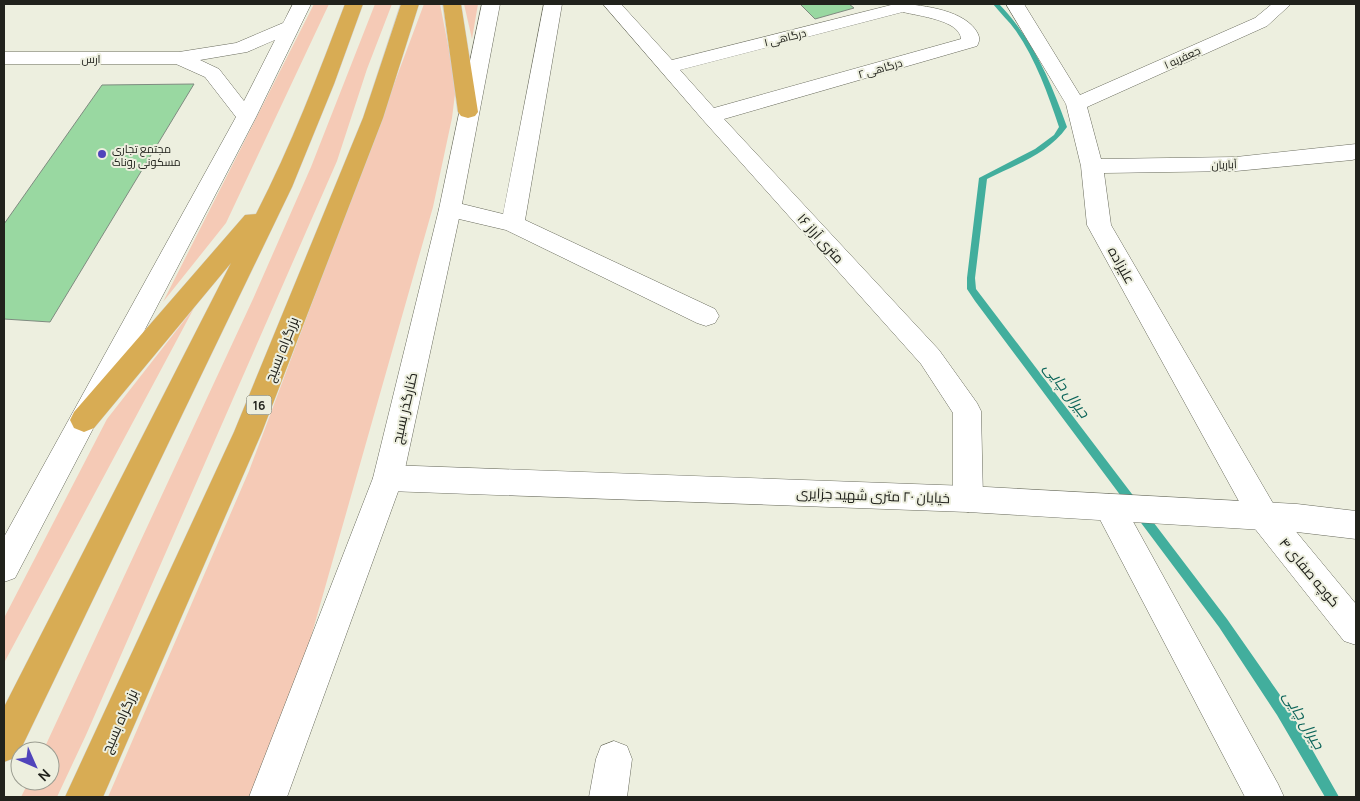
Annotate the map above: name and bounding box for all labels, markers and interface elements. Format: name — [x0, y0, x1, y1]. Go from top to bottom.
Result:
street label: درگاهی ۱ — [762, 25, 808, 49]
street label: جعفریه ۱ — [1161, 42, 1203, 72]
street label: ارس — [81, 51, 101, 66]
street label: درگاهی ۲ — [856, 55, 904, 81]
place label: مجتمع تجاری مسکونی روناک — [112, 141, 181, 169]
marker: مجتمع تجاری مسکونی روناک — [96, 148, 108, 160]
street label: آباریان — [1211, 156, 1237, 172]
street label: ۱۶ متری آراز — [793, 209, 849, 267]
street label: علیزاده — [1104, 243, 1140, 287]
street label: بزرگراه بسیج — [259, 314, 303, 384]
water label: جیرال چایی — [1039, 358, 1095, 423]
street label: کنارگذر بسیج — [387, 370, 421, 446]
road number: 16 — [246, 396, 272, 414]
street label: خیابان ۲۰ متری شهید جزایری — [796, 483, 950, 507]
street label: کوچه صفای ۴ — [1275, 533, 1345, 611]
street label: بزرگراه بسیج — [96, 686, 142, 756]
water label: جیرال چایی — [1278, 687, 1330, 754]
north arrow — [10, 741, 60, 791]
text: N — [34, 765, 55, 786]

